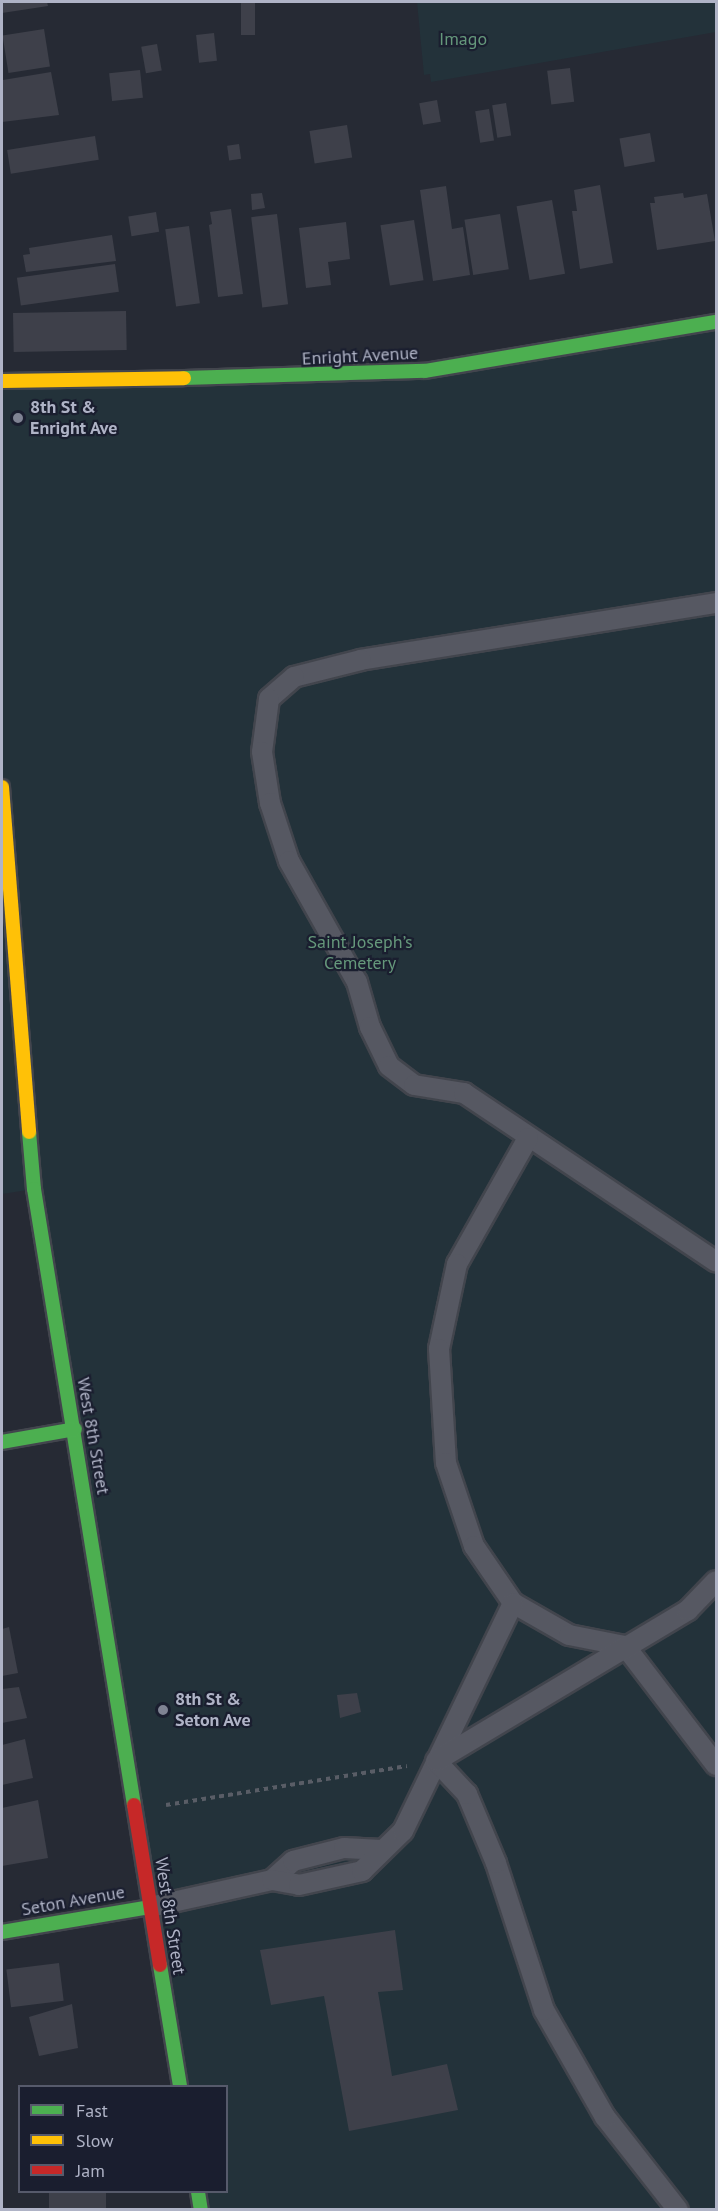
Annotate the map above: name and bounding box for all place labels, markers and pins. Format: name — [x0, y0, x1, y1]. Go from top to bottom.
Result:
place label: 8th St & Enright Ave — [30, 397, 118, 440]
marker: 8th St & Enright Ave — [11, 411, 25, 425]
place label: 8th St & Seton Ave — [175, 1689, 251, 1732]
marker: 8th St & Seton Ave — [156, 1703, 170, 1717]

